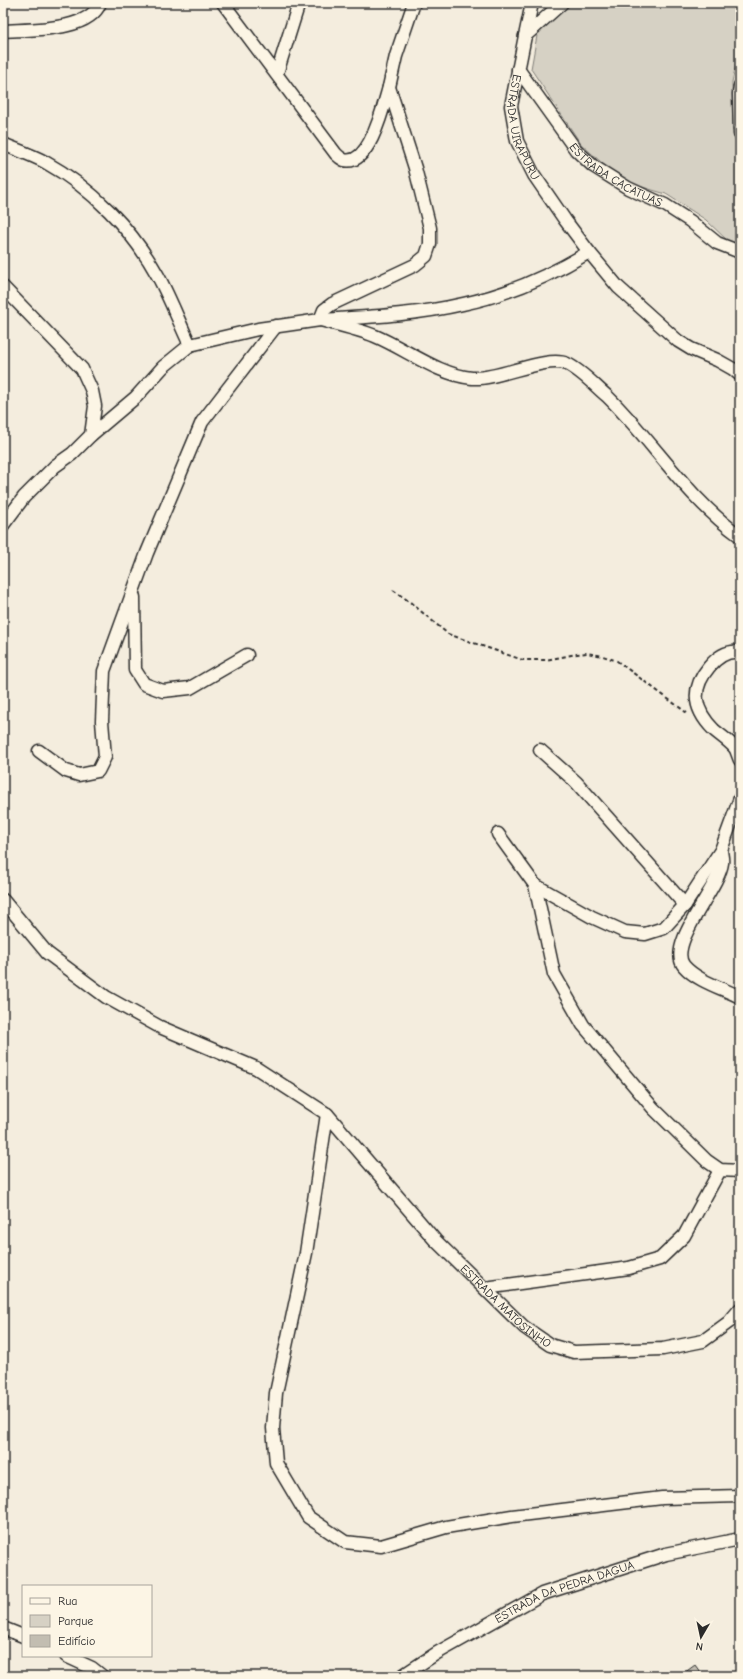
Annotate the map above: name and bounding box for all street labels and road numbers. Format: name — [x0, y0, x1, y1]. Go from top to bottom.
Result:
street label: ESTRADA UIRAPURU — [504, 73, 542, 183]
street label: ESTRADA CACATUAS — [566, 140, 665, 210]
street label: ESTRADA MATOSINHO — [457, 1262, 554, 1351]
street label: ESTRADA DA PEDRA DAGUA — [492, 1558, 636, 1626]

